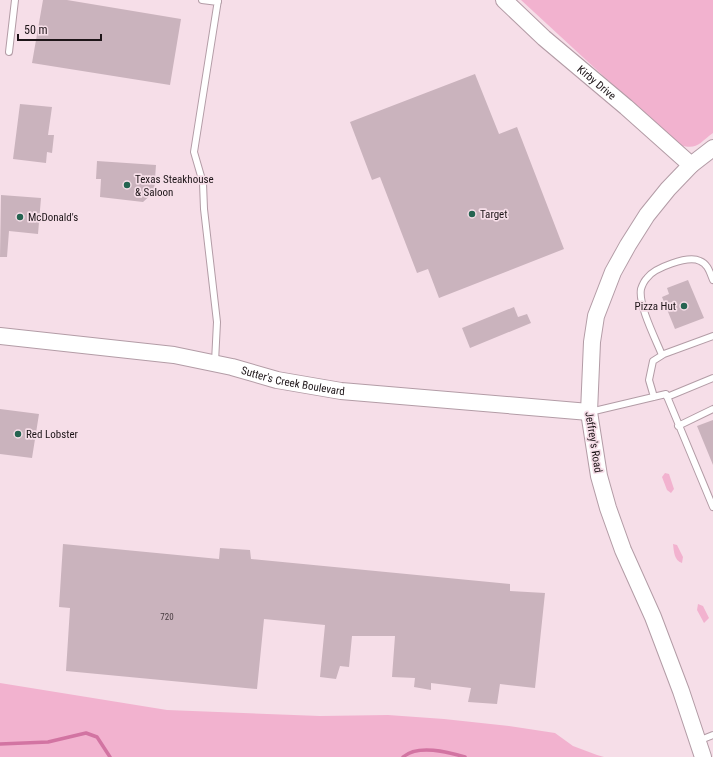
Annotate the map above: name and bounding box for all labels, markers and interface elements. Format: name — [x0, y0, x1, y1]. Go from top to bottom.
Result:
scale bar — [18, 16, 101, 42]
text: 50 m — [24, 23, 48, 37]
street label: Kirby Drive — [574, 63, 618, 103]
place label: Texas Steakhouse & Saloon — [135, 173, 214, 199]
marker: Texas Steakhouse & Saloon — [122, 180, 132, 190]
place label: Target — [480, 208, 507, 221]
marker: Target — [467, 209, 477, 219]
place label: McDonald's — [28, 211, 78, 224]
marker: McDonald's — [15, 212, 25, 222]
place label: Pizza Hut — [635, 300, 676, 313]
marker: Pizza Hut — [679, 301, 689, 311]
street label: Sutter's Creek Boulevard — [240, 364, 345, 398]
street label: Jeffrey's Road — [582, 411, 605, 473]
place label: Red Lobster — [26, 428, 79, 441]
marker: Red Lobster — [13, 429, 23, 439]
house number: 720 — [160, 612, 174, 622]

